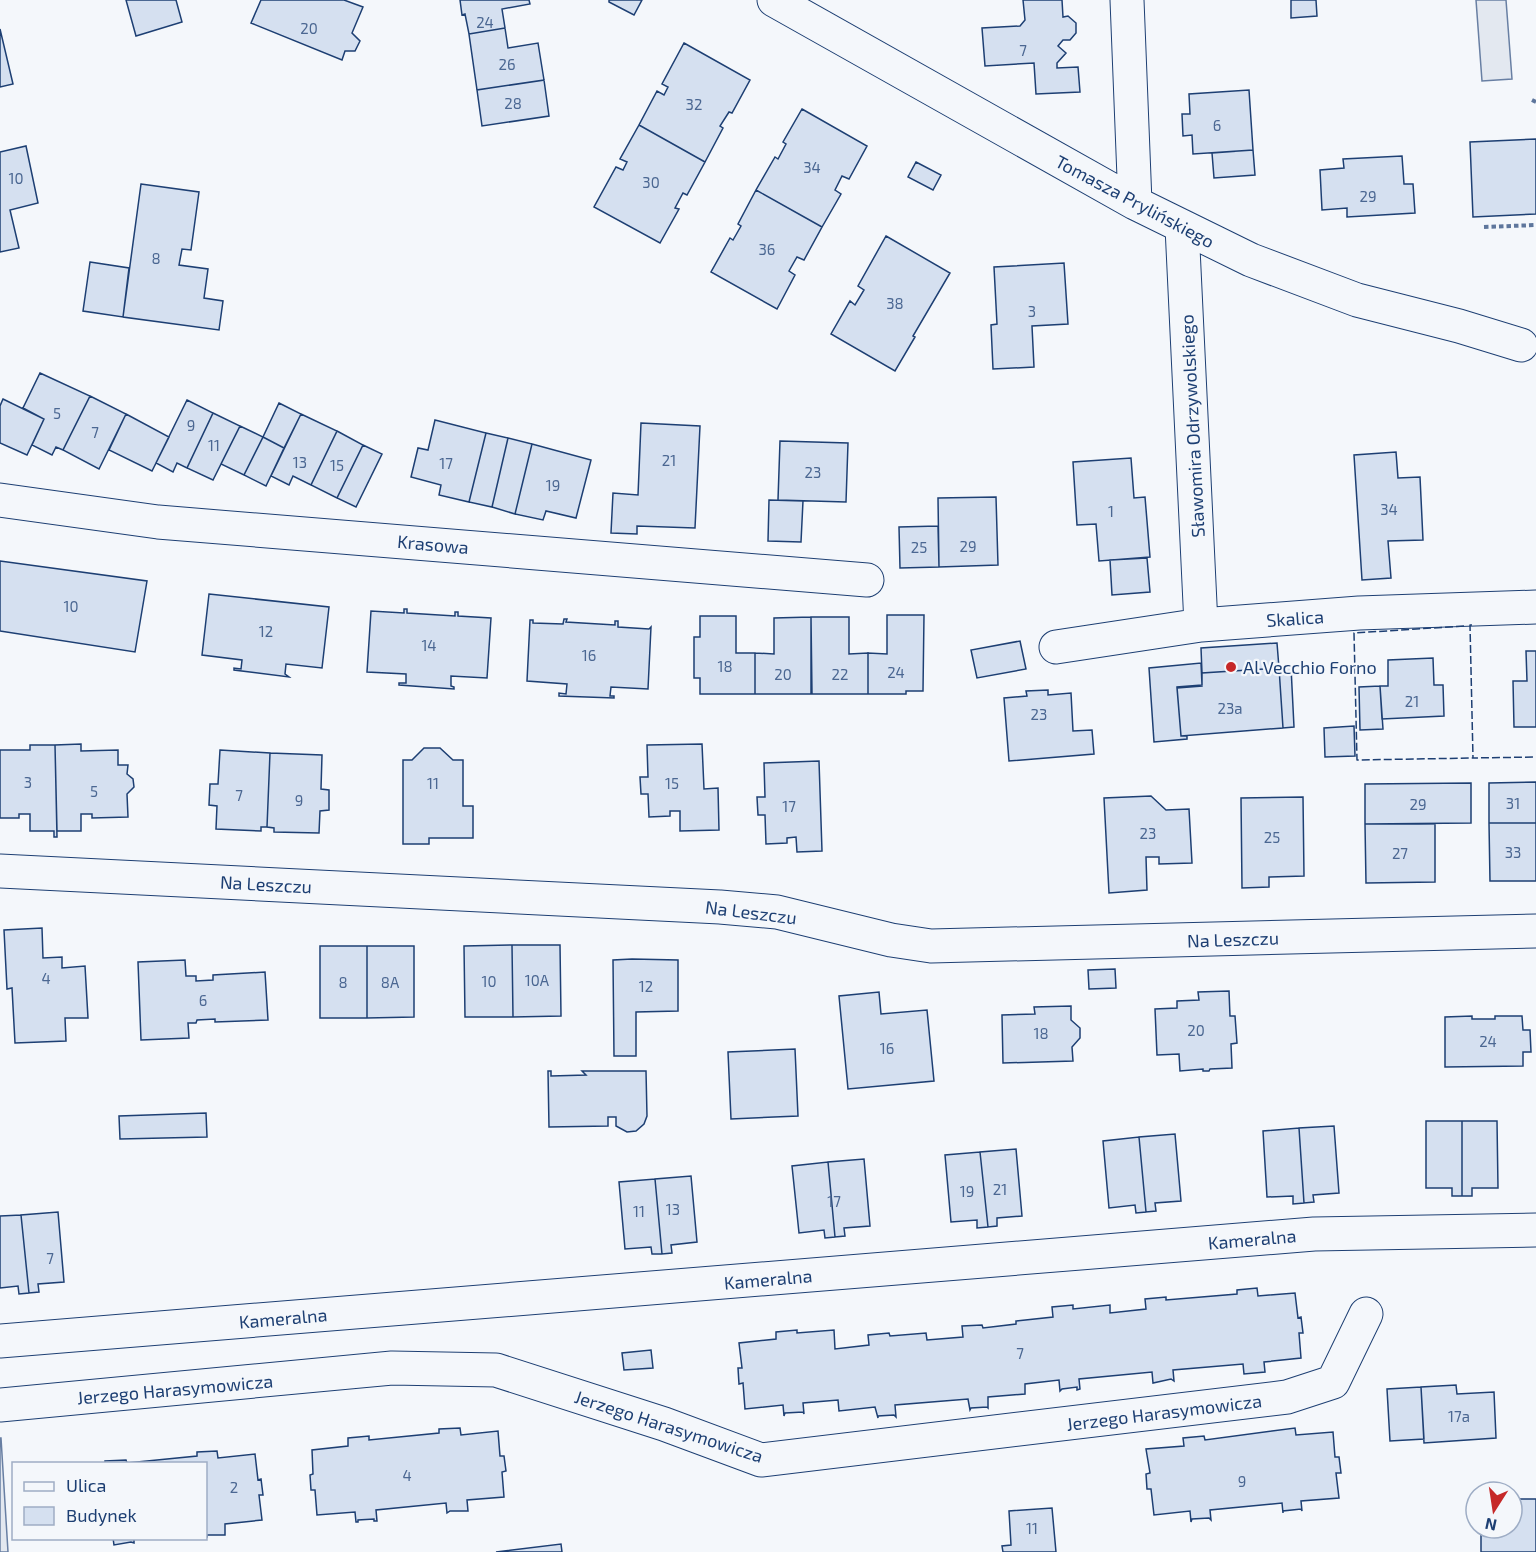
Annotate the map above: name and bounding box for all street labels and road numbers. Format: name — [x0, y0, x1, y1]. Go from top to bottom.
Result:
street label: Tomasza Prylińskiego — [1052, 150, 1218, 252]
street label: Sławomira Odrzywolskiego — [1175, 314, 1209, 538]
street label: Krasowa — [396, 530, 470, 558]
street label: Skalica — [1265, 605, 1325, 631]
street label: Na Leszczu — [219, 871, 313, 897]
street label: Na Leszczu — [704, 895, 798, 929]
street label: Na Leszczu — [1187, 926, 1279, 952]
street label: Kameralna — [1207, 1224, 1297, 1254]
street label: Kameralna — [723, 1264, 813, 1294]
street label: Kameralna — [238, 1303, 328, 1333]
street label: Jerzego Harasymowicza — [76, 1369, 274, 1409]
street label: Jerzego Harasymowicza — [572, 1385, 766, 1467]
street label: Jerzego Harasymowicza — [1065, 1389, 1263, 1435]

